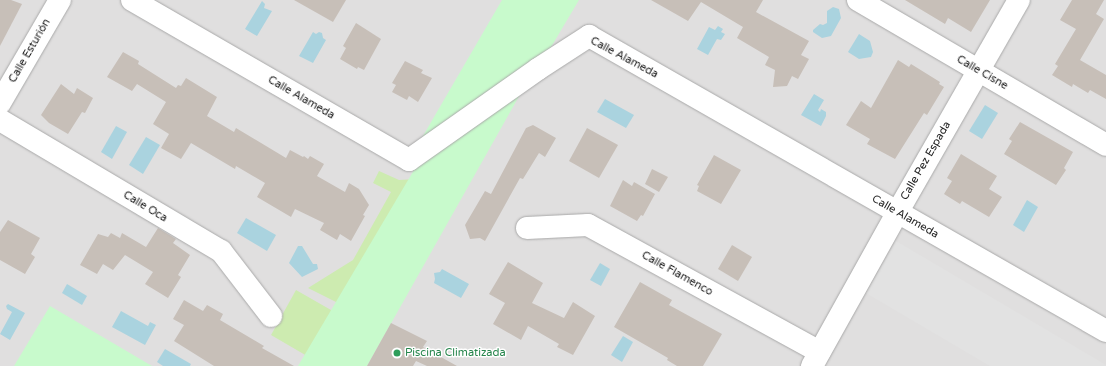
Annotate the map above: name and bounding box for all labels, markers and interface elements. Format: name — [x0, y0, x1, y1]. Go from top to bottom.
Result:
street label: Calle Esturión — [6, 17, 54, 85]
street label: Calle Alameda — [588, 35, 660, 81]
street label: Calle Cisne — [954, 53, 1010, 93]
street label: Calle Alameda — [265, 74, 337, 122]
street label: Calle Pez Espada — [898, 119, 954, 203]
street label: Calle Oca — [121, 189, 169, 225]
street label: Calle Alameda — [869, 193, 941, 241]
street label: Calle Flamenco — [639, 249, 715, 299]
place label: Piscina Climatizada — [405, 346, 506, 360]
marker: Piscina Climatizada — [392, 348, 402, 358]

